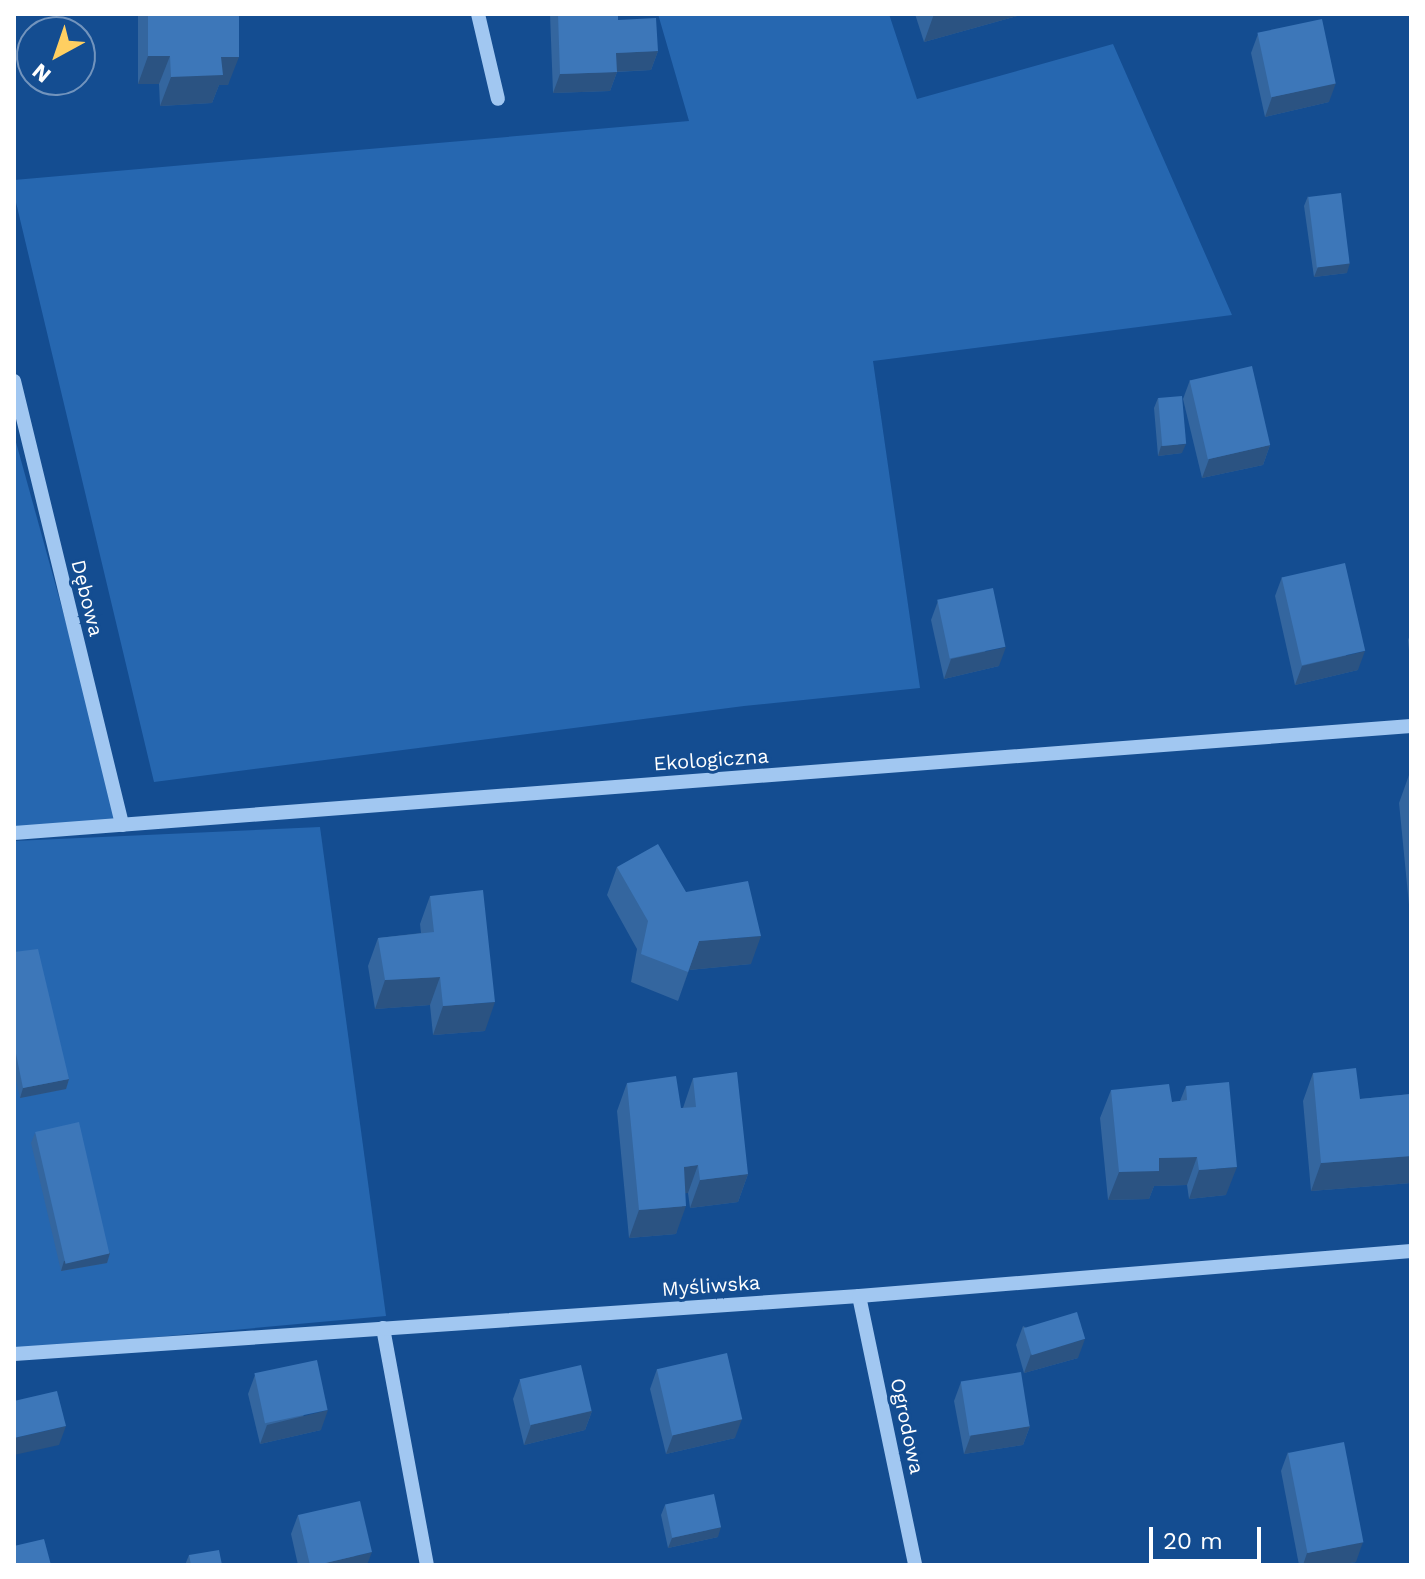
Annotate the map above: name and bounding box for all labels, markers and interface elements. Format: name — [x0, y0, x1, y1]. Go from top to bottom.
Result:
north arrow — [16, 16, 96, 96]
text: N — [27, 58, 56, 88]
street label: Dębowa — [66, 557, 108, 639]
street label: Ekologiczna — [653, 744, 769, 776]
street label: Myśliwska — [661, 1271, 761, 1301]
street label: Ogrodowa — [885, 1376, 929, 1476]
scale bar — [1153, 1511, 1265, 1561]
text: 20 m — [1163, 1527, 1223, 1555]

